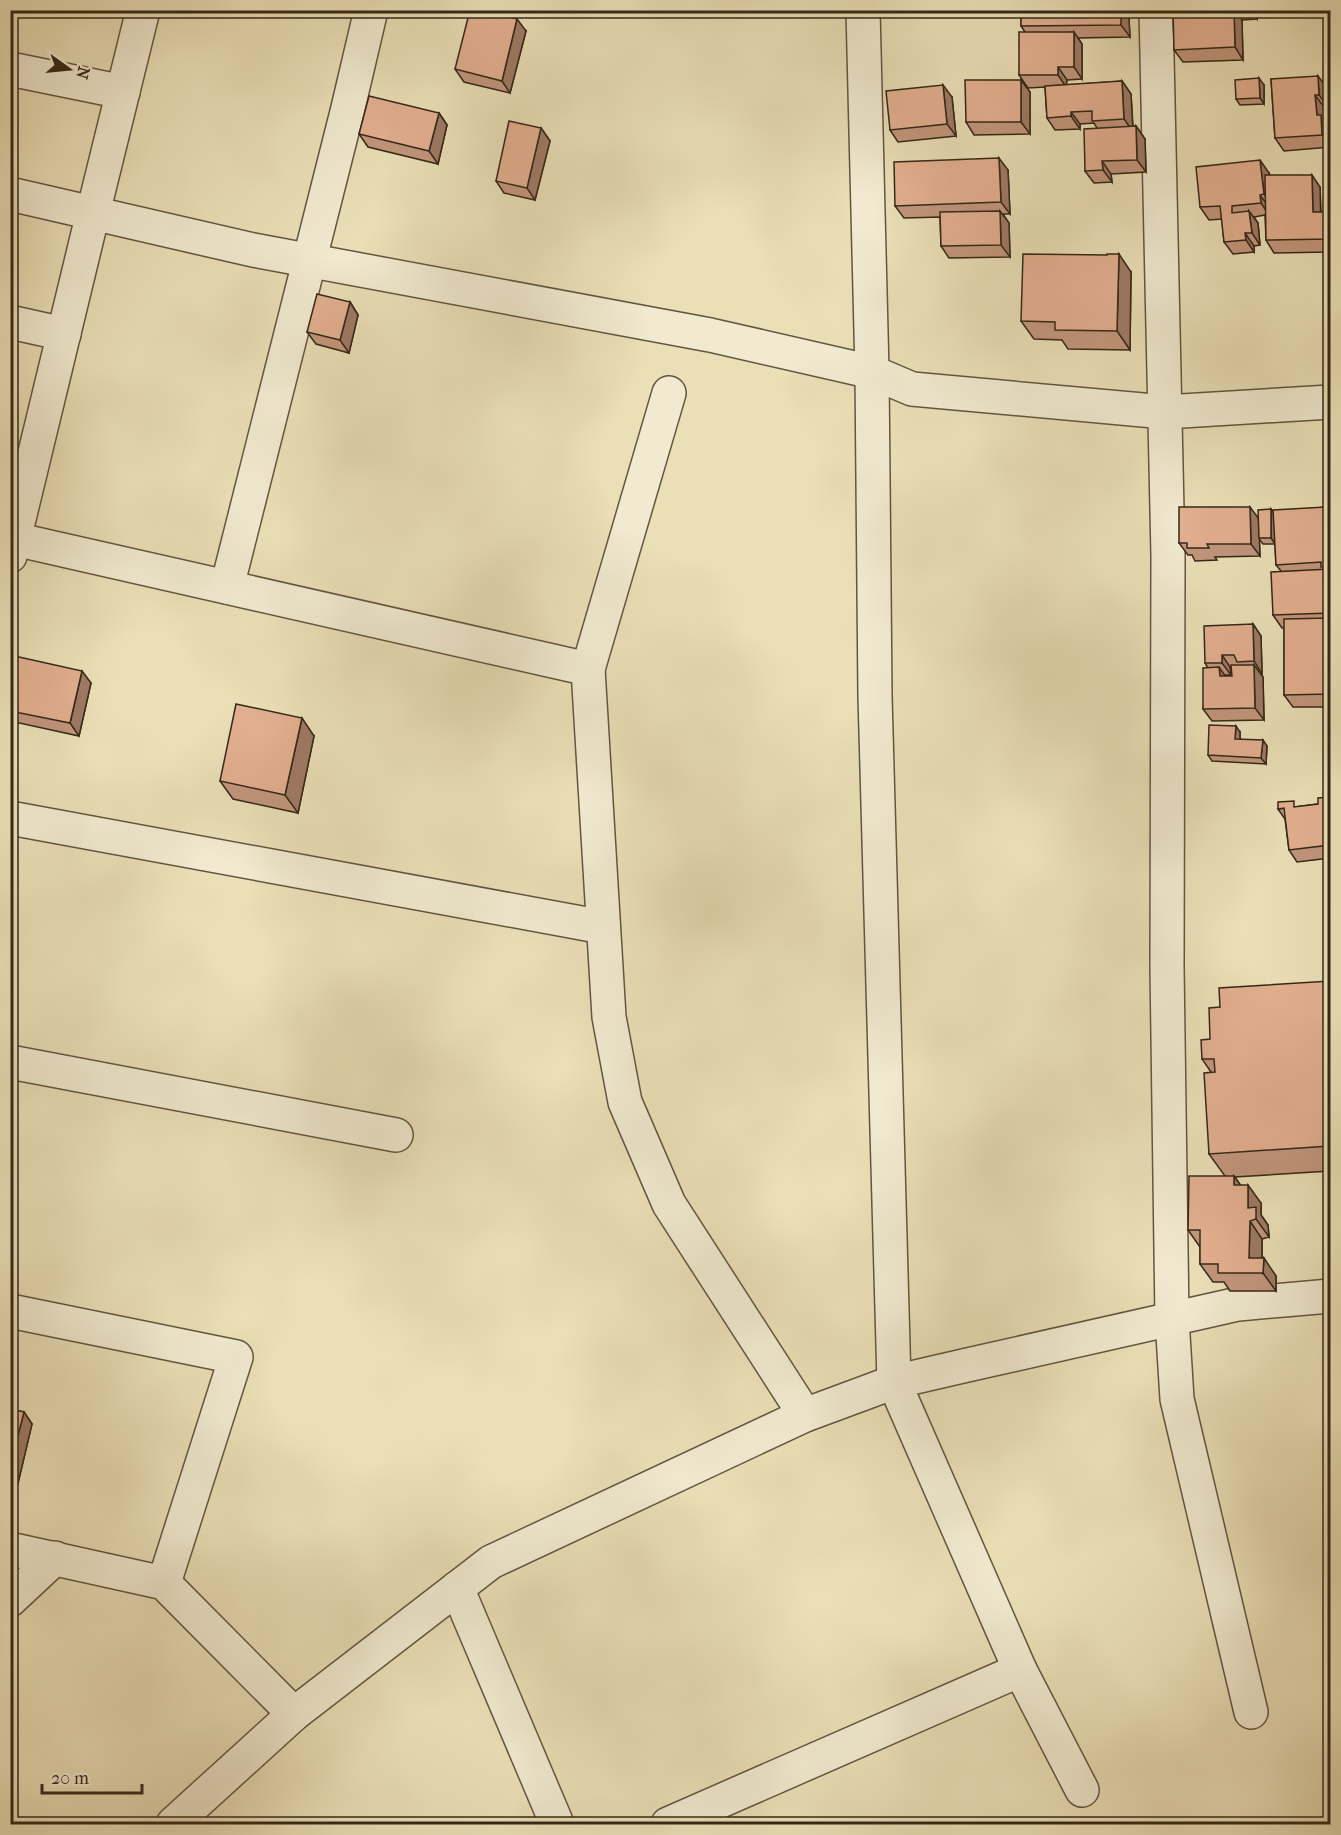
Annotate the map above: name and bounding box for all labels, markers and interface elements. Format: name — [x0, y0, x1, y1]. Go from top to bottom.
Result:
north arrow — [39, 39, 99, 99]
text: N — [72, 64, 94, 82]
scale bar — [42, 1757, 142, 1795]
text: 20 m — [51, 1768, 89, 1789]

